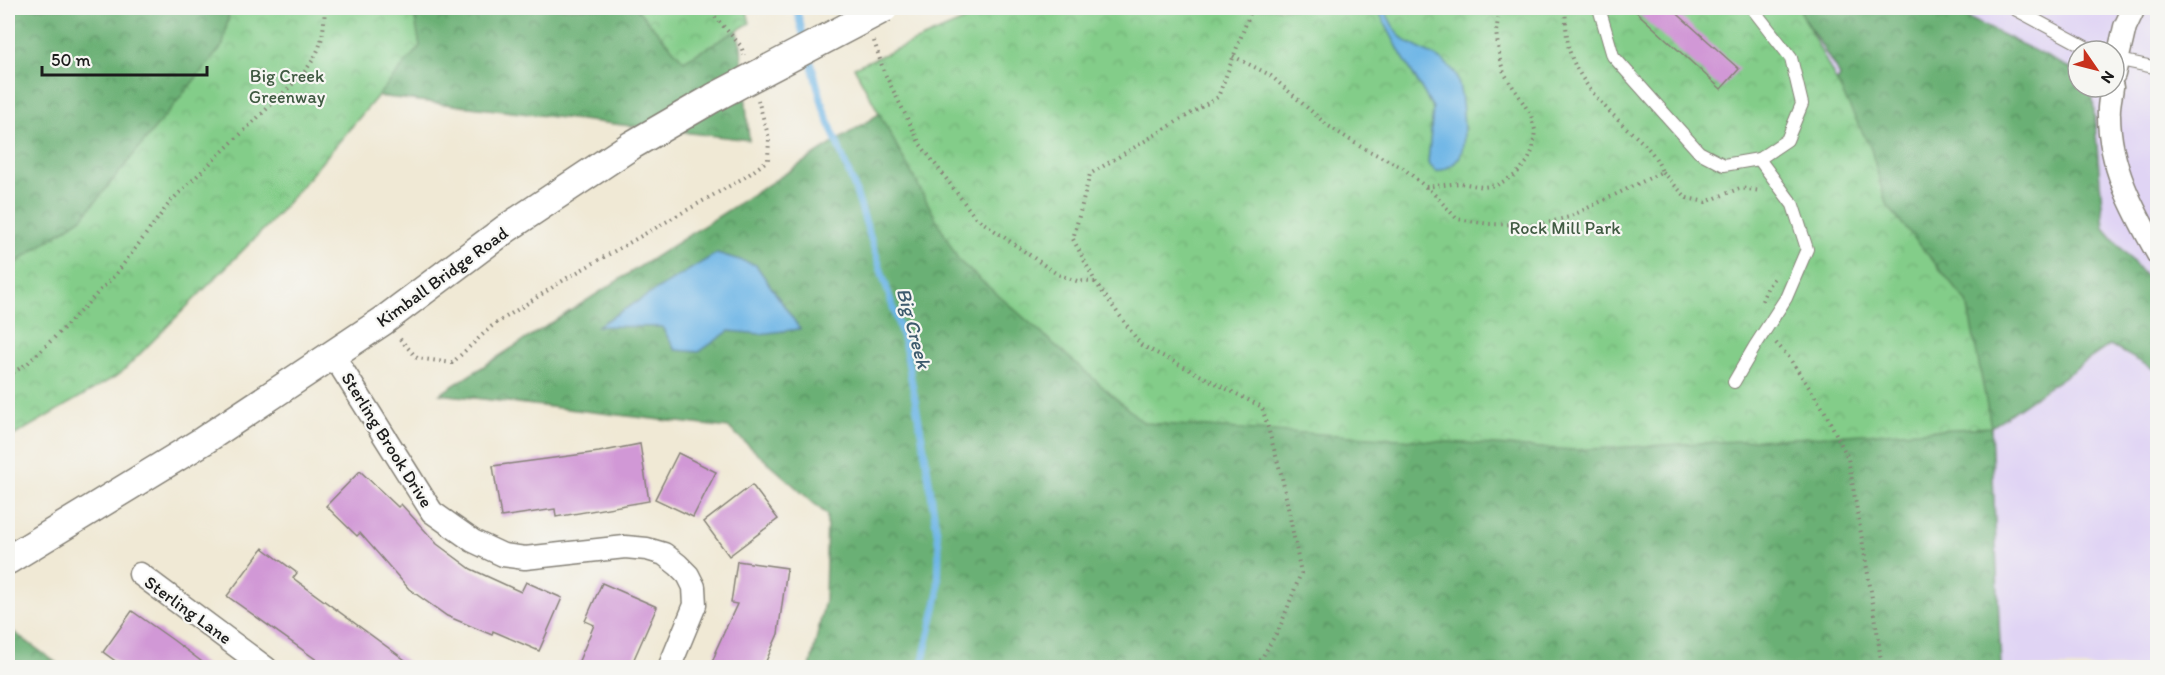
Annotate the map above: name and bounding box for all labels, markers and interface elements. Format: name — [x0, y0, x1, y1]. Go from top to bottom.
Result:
scale bar — [42, 39, 207, 77]
north arrow — [2066, 39, 2126, 99]
text: 50 m — [51, 49, 91, 71]
park label: Big Creek Greenway — [249, 65, 326, 108]
text: N — [2097, 67, 2119, 87]
park label: Rock Mill Park — [1510, 217, 1621, 239]
street label: Kimball Bridge Road — [372, 222, 512, 332]
water label: Big Creek — [892, 285, 937, 373]
street label: Sterling Brook Drive — [336, 368, 438, 512]
street label: Sterling Lane — [140, 571, 236, 649]

